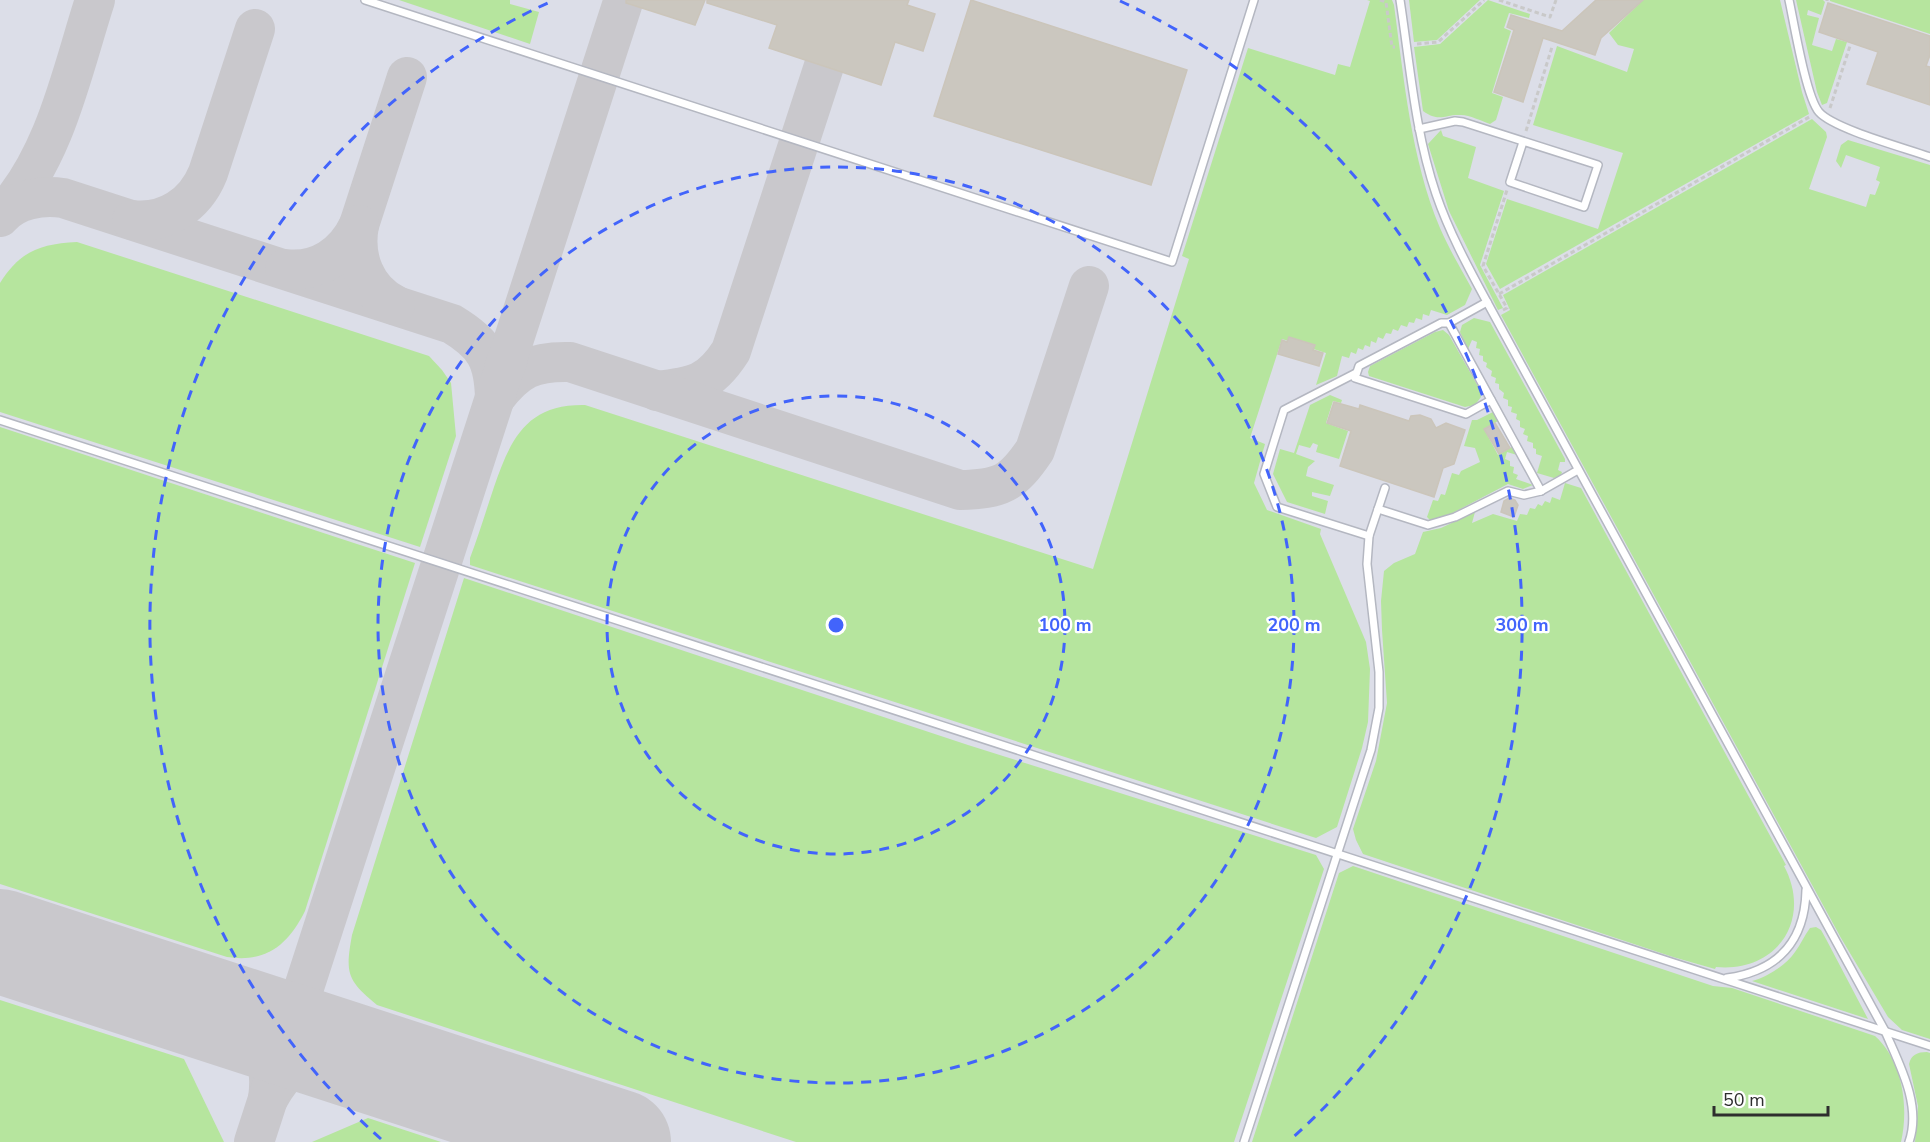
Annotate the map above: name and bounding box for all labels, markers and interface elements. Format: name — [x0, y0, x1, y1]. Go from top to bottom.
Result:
text: 100 m — [1038, 613, 1092, 637]
text: 200 m — [1267, 613, 1321, 637]
text: 300 m — [1495, 613, 1549, 637]
centre of rings — [826, 615, 846, 635]
scale bar — [1714, 1079, 1828, 1117]
text: 50 m — [1723, 1088, 1765, 1112]

